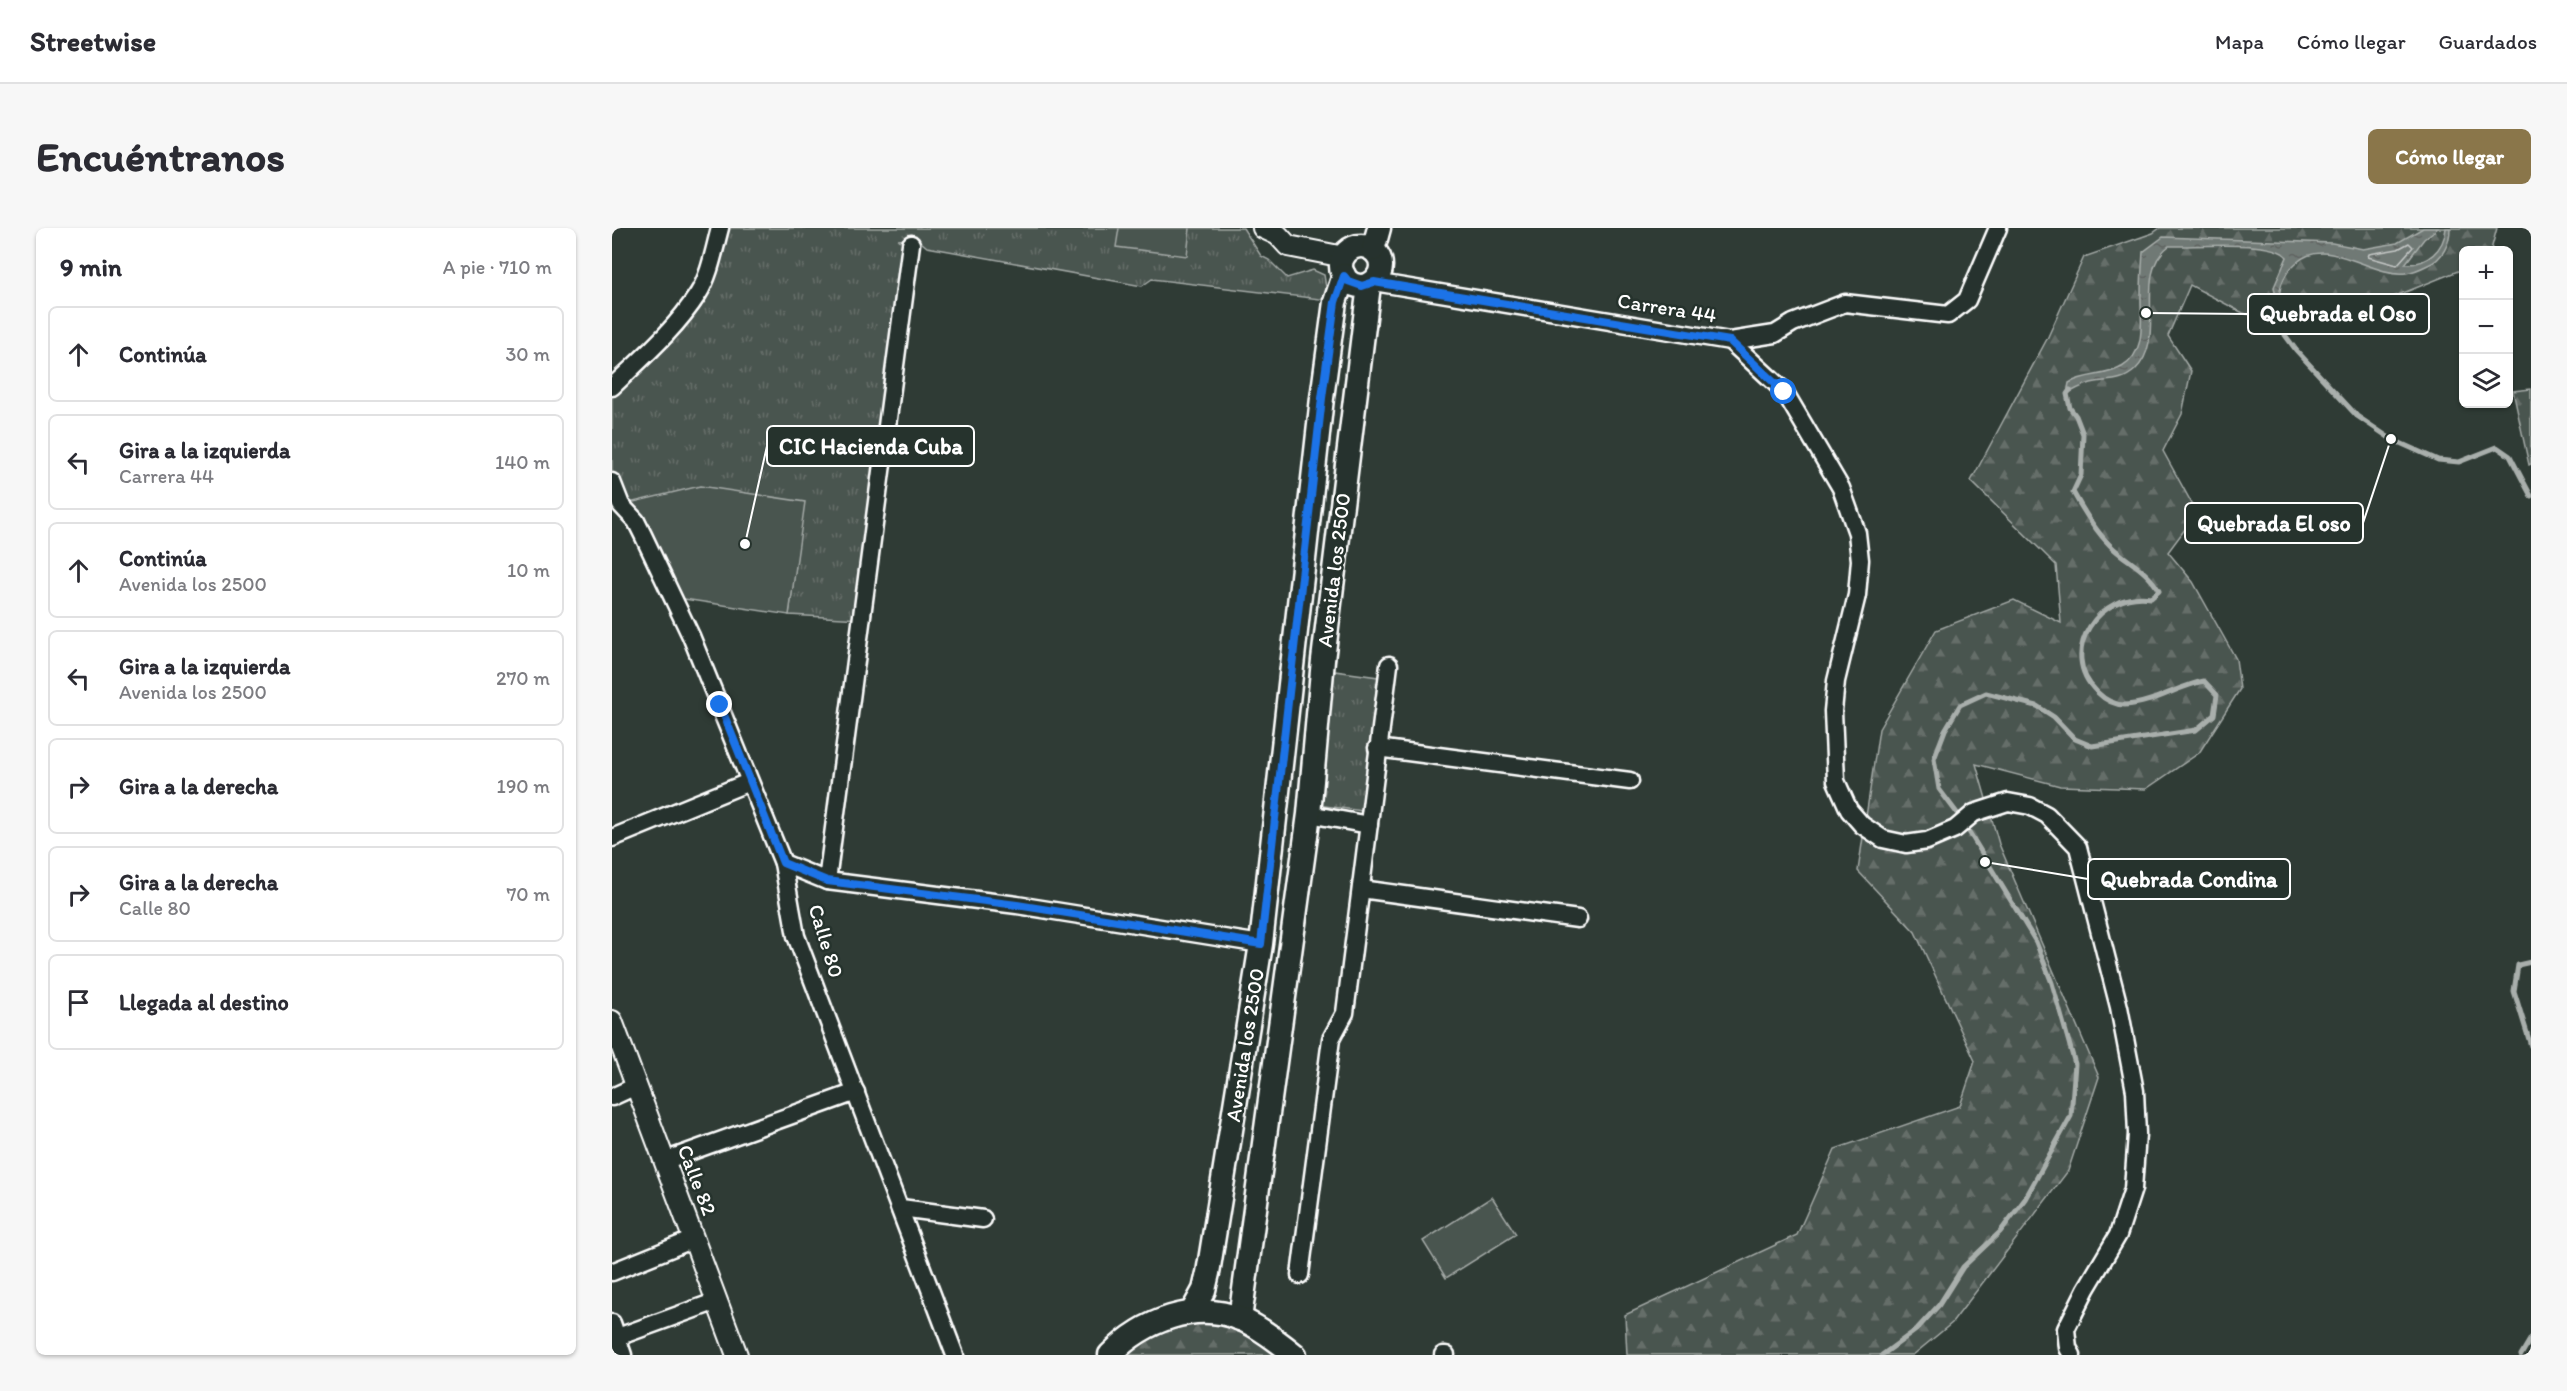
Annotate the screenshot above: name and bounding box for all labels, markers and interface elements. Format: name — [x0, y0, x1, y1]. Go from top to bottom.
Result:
text: Streetwise — [30, 24, 156, 58]
text: Mapa — [2215, 29, 2264, 54]
text: Cómo llegar — [2297, 29, 2406, 54]
text: Guardados — [2439, 29, 2537, 54]
button: Cómo llegar — [2368, 129, 2531, 184]
text: Encuéntranos — [36, 131, 285, 182]
map controls — [2459, 246, 2513, 408]
button: + — [2459, 246, 2513, 300]
text: 9 min — [60, 251, 122, 283]
text: A pie · 710 m — [443, 255, 552, 279]
street label: Carrera 44 — [1616, 287, 1719, 328]
callout: Quebrada el Oso — [2248, 294, 2429, 334]
text: Quebrada el Oso — [2260, 300, 2416, 327]
button: − — [2459, 300, 2513, 354]
icon: ahead — [62, 338, 95, 371]
text: Continúa — [119, 341, 207, 368]
text: 30 m — [505, 342, 550, 366]
button: layers — [2459, 354, 2513, 408]
route start — [1770, 378, 1796, 404]
callout: CIC Hacienda Cuba — [767, 426, 974, 466]
text: CIC Hacienda Cuba — [779, 433, 963, 460]
text: Gira a la izquierda — [119, 437, 290, 464]
icon: left — [62, 446, 95, 479]
text: 140 m — [495, 450, 550, 474]
text: Carrera 44 — [119, 464, 214, 488]
street label: Avenida los 2500 — [1312, 491, 1355, 648]
callout: Quebrada El oso — [2185, 503, 2363, 543]
text: Quebrada El oso — [2197, 510, 2351, 537]
text: Continúa — [119, 545, 207, 572]
icon: ahead — [62, 554, 95, 587]
text: 10 m — [507, 558, 550, 582]
text: Avenida los 2500 — [119, 572, 267, 596]
text: Gira a la izquierda — [119, 653, 290, 680]
icon: left — [62, 662, 95, 695]
text: 270 m — [496, 666, 550, 690]
text: Avenida los 2500 — [119, 680, 267, 704]
route end — [706, 691, 732, 717]
icon: right — [62, 770, 95, 803]
text: Gira a la derecha — [119, 773, 278, 800]
text: 190 m — [497, 774, 550, 798]
callout: Quebrada Condina — [2088, 859, 2290, 899]
text: Quebrada Condina — [2100, 866, 2278, 893]
text: Gira a la derecha — [119, 869, 278, 896]
icon: right — [62, 878, 95, 911]
text: 70 m — [506, 882, 550, 906]
text: Calle 80 — [119, 896, 191, 920]
street label: Calle 80 — [803, 901, 849, 981]
street label: Avenida los 2500 — [1220, 966, 1269, 1124]
icon: arrive — [62, 986, 95, 1019]
text: Llegada al destino — [119, 989, 289, 1016]
street label: Calle 82 — [673, 1141, 722, 1219]

